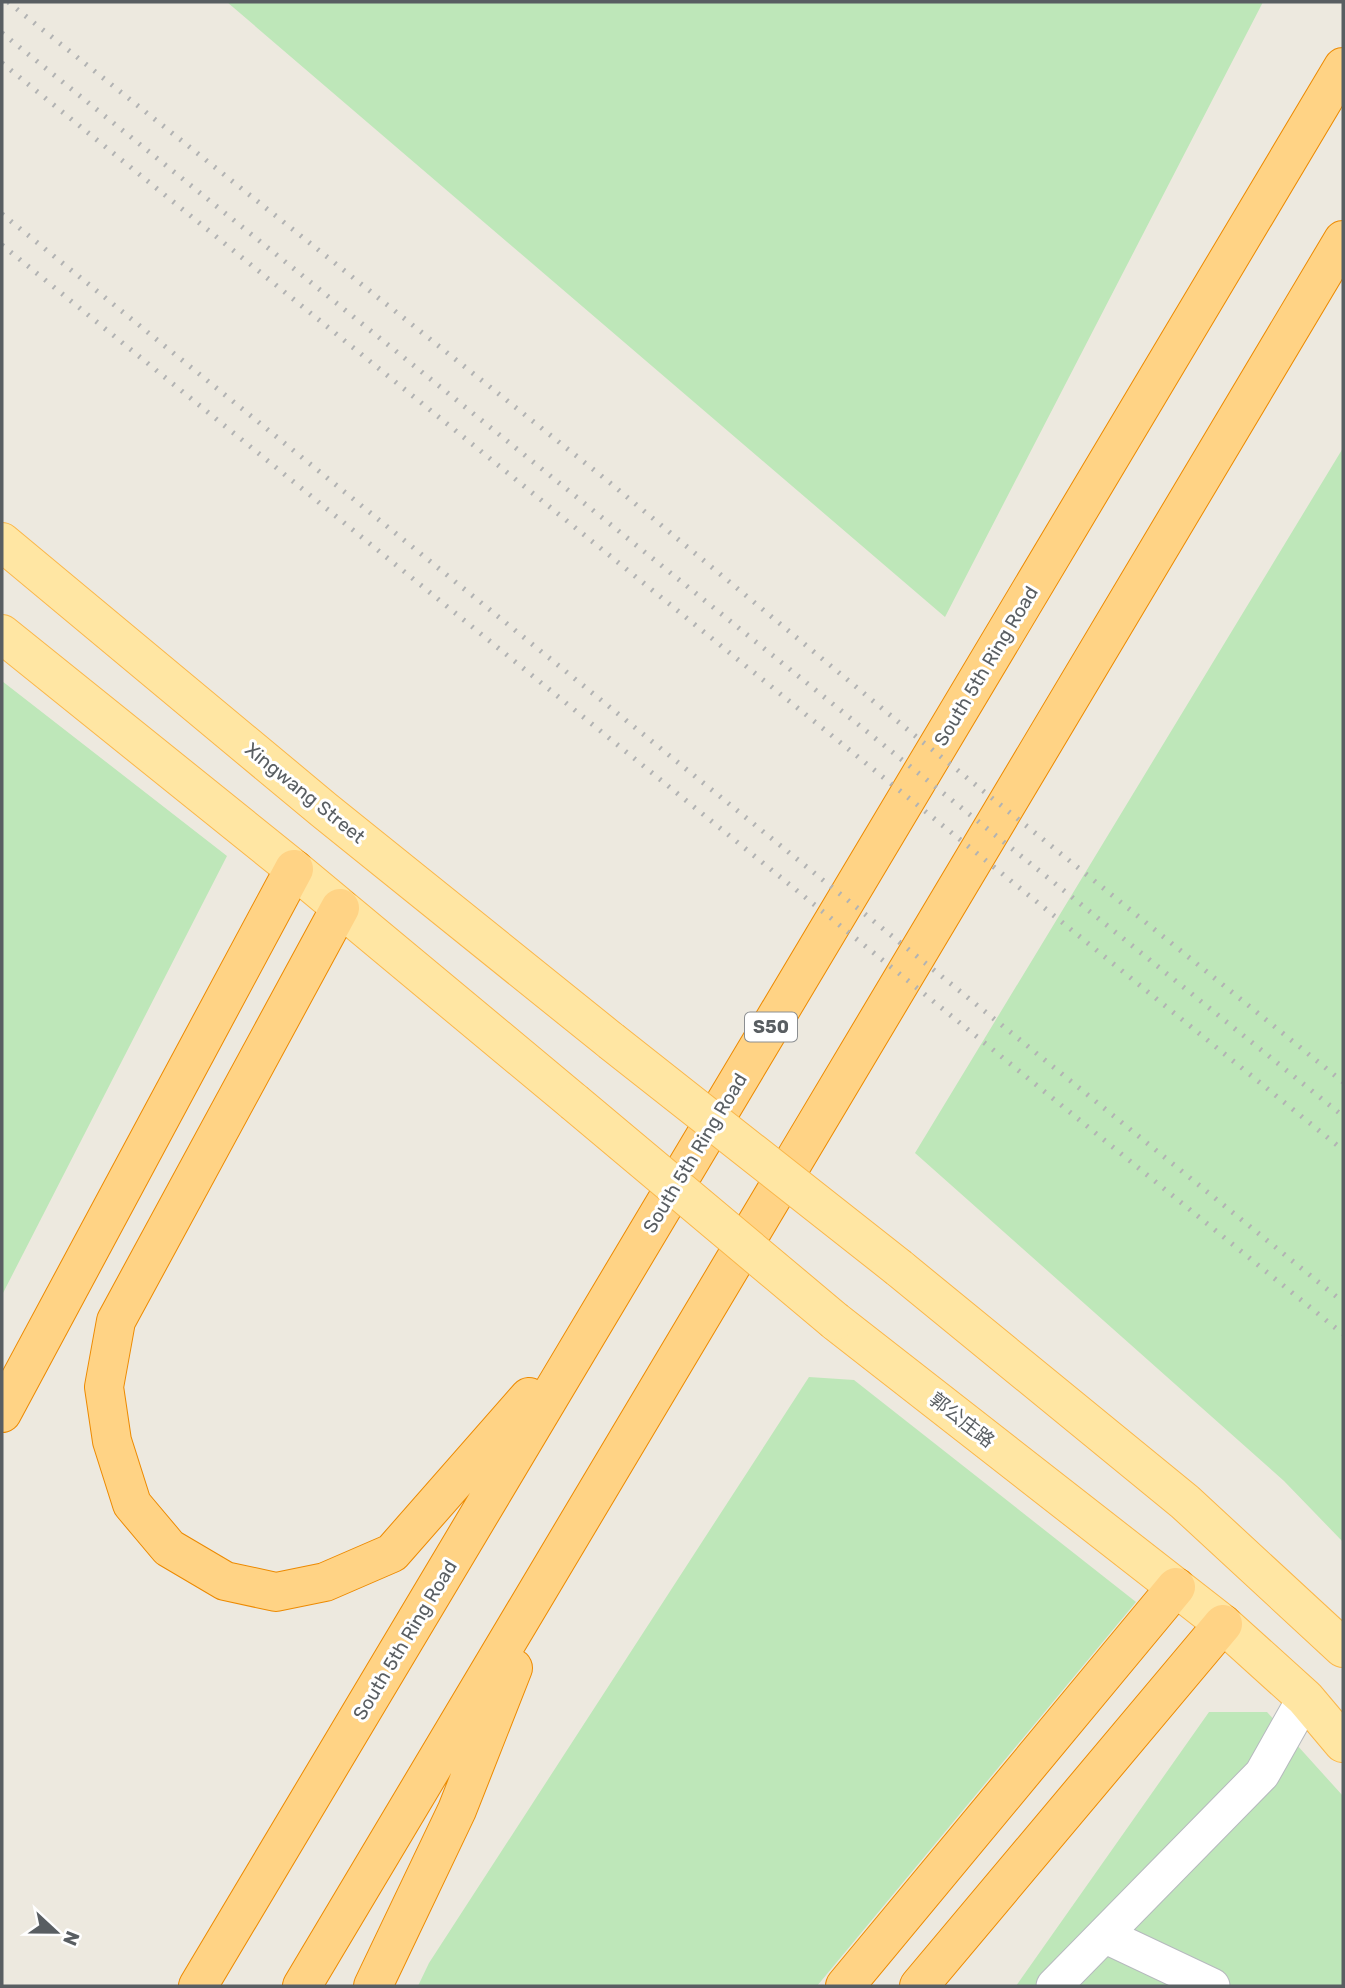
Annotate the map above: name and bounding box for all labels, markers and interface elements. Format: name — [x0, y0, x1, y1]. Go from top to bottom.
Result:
street label: South 5th Ring Road — [929, 582, 1043, 750]
street label: Xingwang Street — [240, 738, 370, 849]
road number: S50 — [745, 1012, 797, 1042]
street label: South 5th Ring Road — [638, 1069, 752, 1237]
street label: 郭公庄路 — [925, 1388, 999, 1452]
street label: South 5th Ring Road — [348, 1556, 462, 1724]
north arrow — [21, 1897, 91, 1967]
text: N — [58, 1928, 85, 1949]

